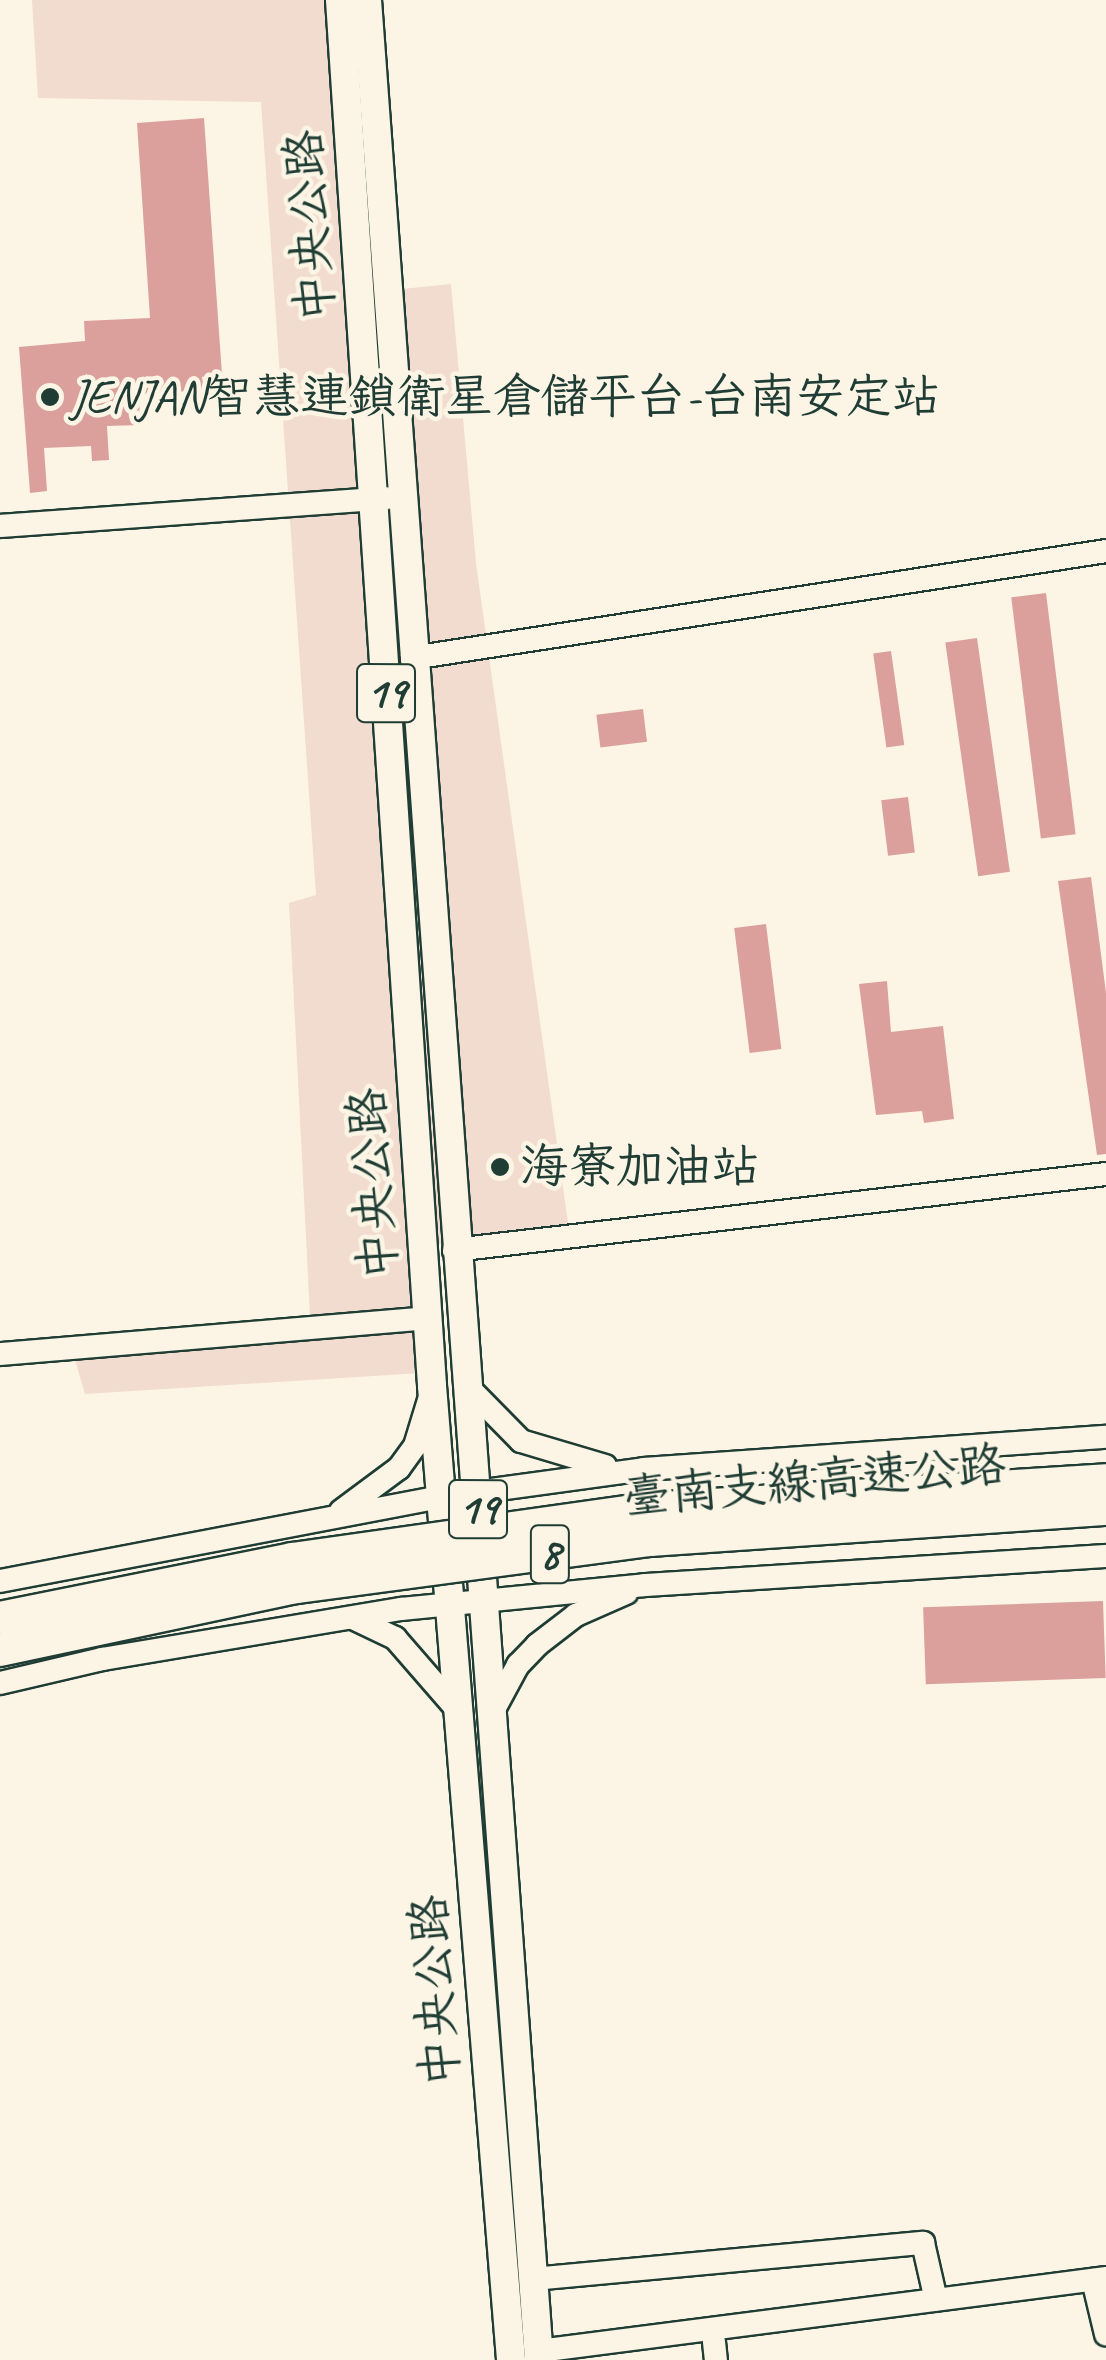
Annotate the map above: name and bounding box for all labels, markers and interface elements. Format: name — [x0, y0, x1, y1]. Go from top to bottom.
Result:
street label: 中央公路 — [275, 128, 345, 324]
place label: JENJAN智慧連鎖衛星倉儲平台-台南安定站 — [70, 368, 940, 426]
marker: JENJAN智慧連鎖衛星倉儲平台-台南安定站 — [39, 386, 61, 408]
road number: 19 — [356, 653, 416, 733]
street label: 中央公路 — [338, 1086, 408, 1282]
place label: 海寮加油站 — [520, 1138, 760, 1196]
marker: 海寮加油站 — [489, 1156, 511, 1178]
street label: 臺南支線高速公路 — [620, 1436, 1008, 1526]
road number: 19 — [448, 1469, 508, 1549]
road number: 8 — [528, 1514, 572, 1594]
street label: 中央公路 — [400, 1893, 470, 2089]

